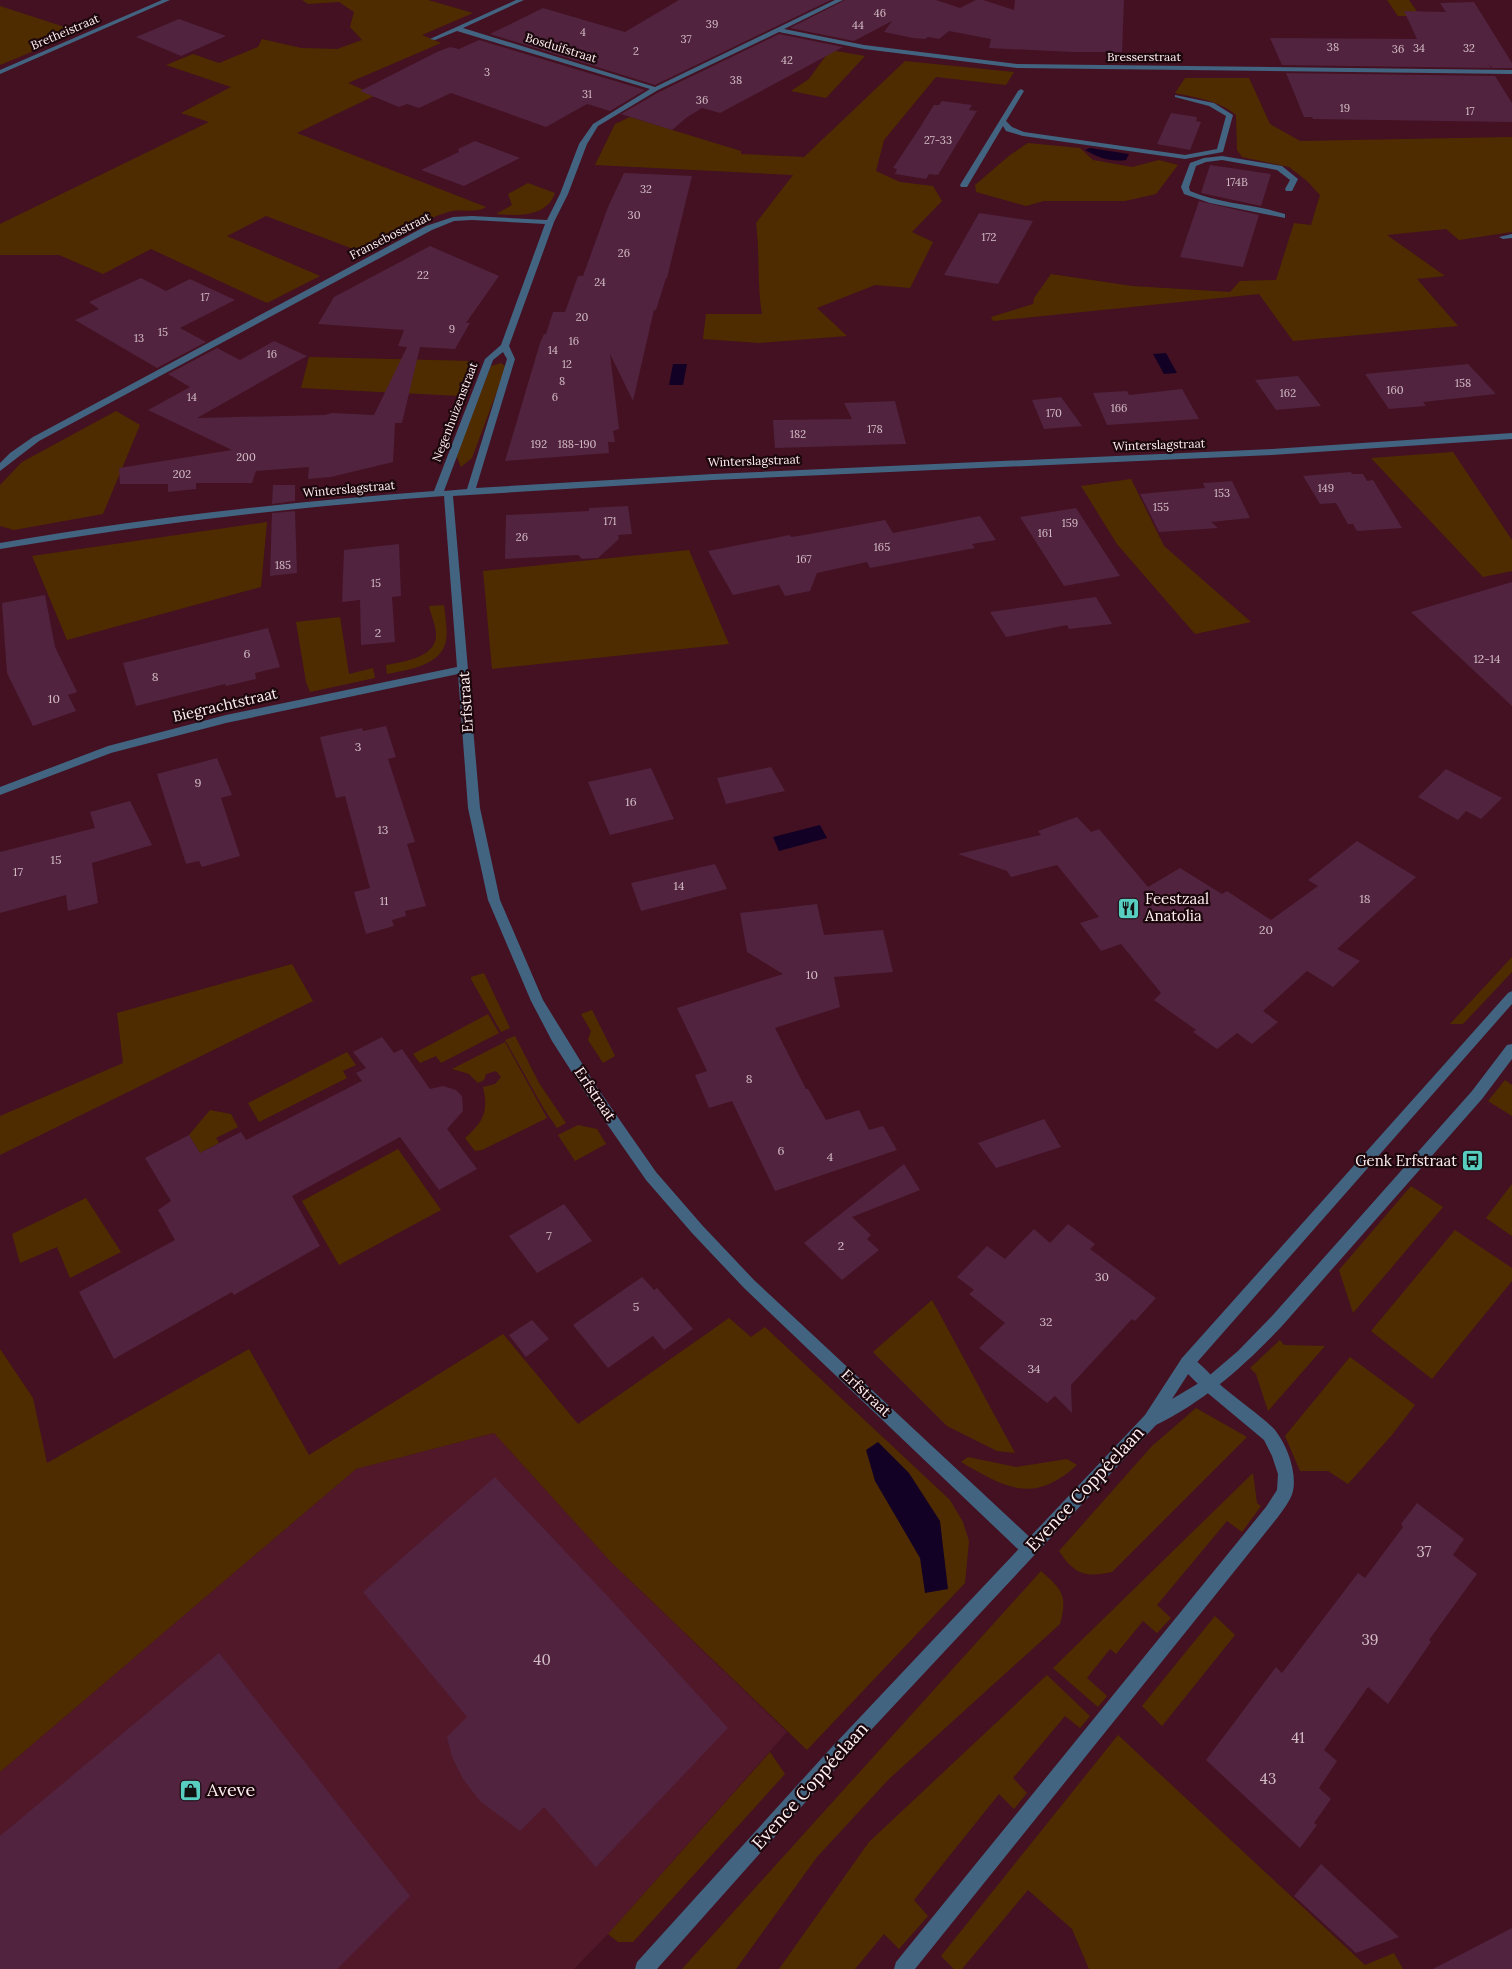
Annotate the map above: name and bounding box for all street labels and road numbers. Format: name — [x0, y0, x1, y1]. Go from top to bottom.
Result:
street label: Bretheistraat — [28, 10, 102, 53]
street label: Bosduifstraat — [524, 30, 599, 66]
street label: Bresserstraat — [1107, 49, 1181, 64]
street label: Fransebosstraat — [347, 209, 433, 262]
street label: Negenhuizenstraat — [429, 359, 481, 464]
street label: Winterslagstraat — [1112, 435, 1206, 454]
street label: Winterslagstraat — [707, 451, 801, 470]
street label: Winterslagstraat — [302, 477, 396, 500]
street label: Erfstraat — [454, 671, 477, 733]
street label: Biegrachtstraat — [171, 683, 279, 726]
street label: Erfstraat — [570, 1063, 621, 1125]
street label: Erfstraat — [837, 1365, 895, 1421]
street label: Evence Coppéelaan — [1021, 1421, 1149, 1556]
street label: Evence Coppéelaan — [747, 1717, 873, 1854]

